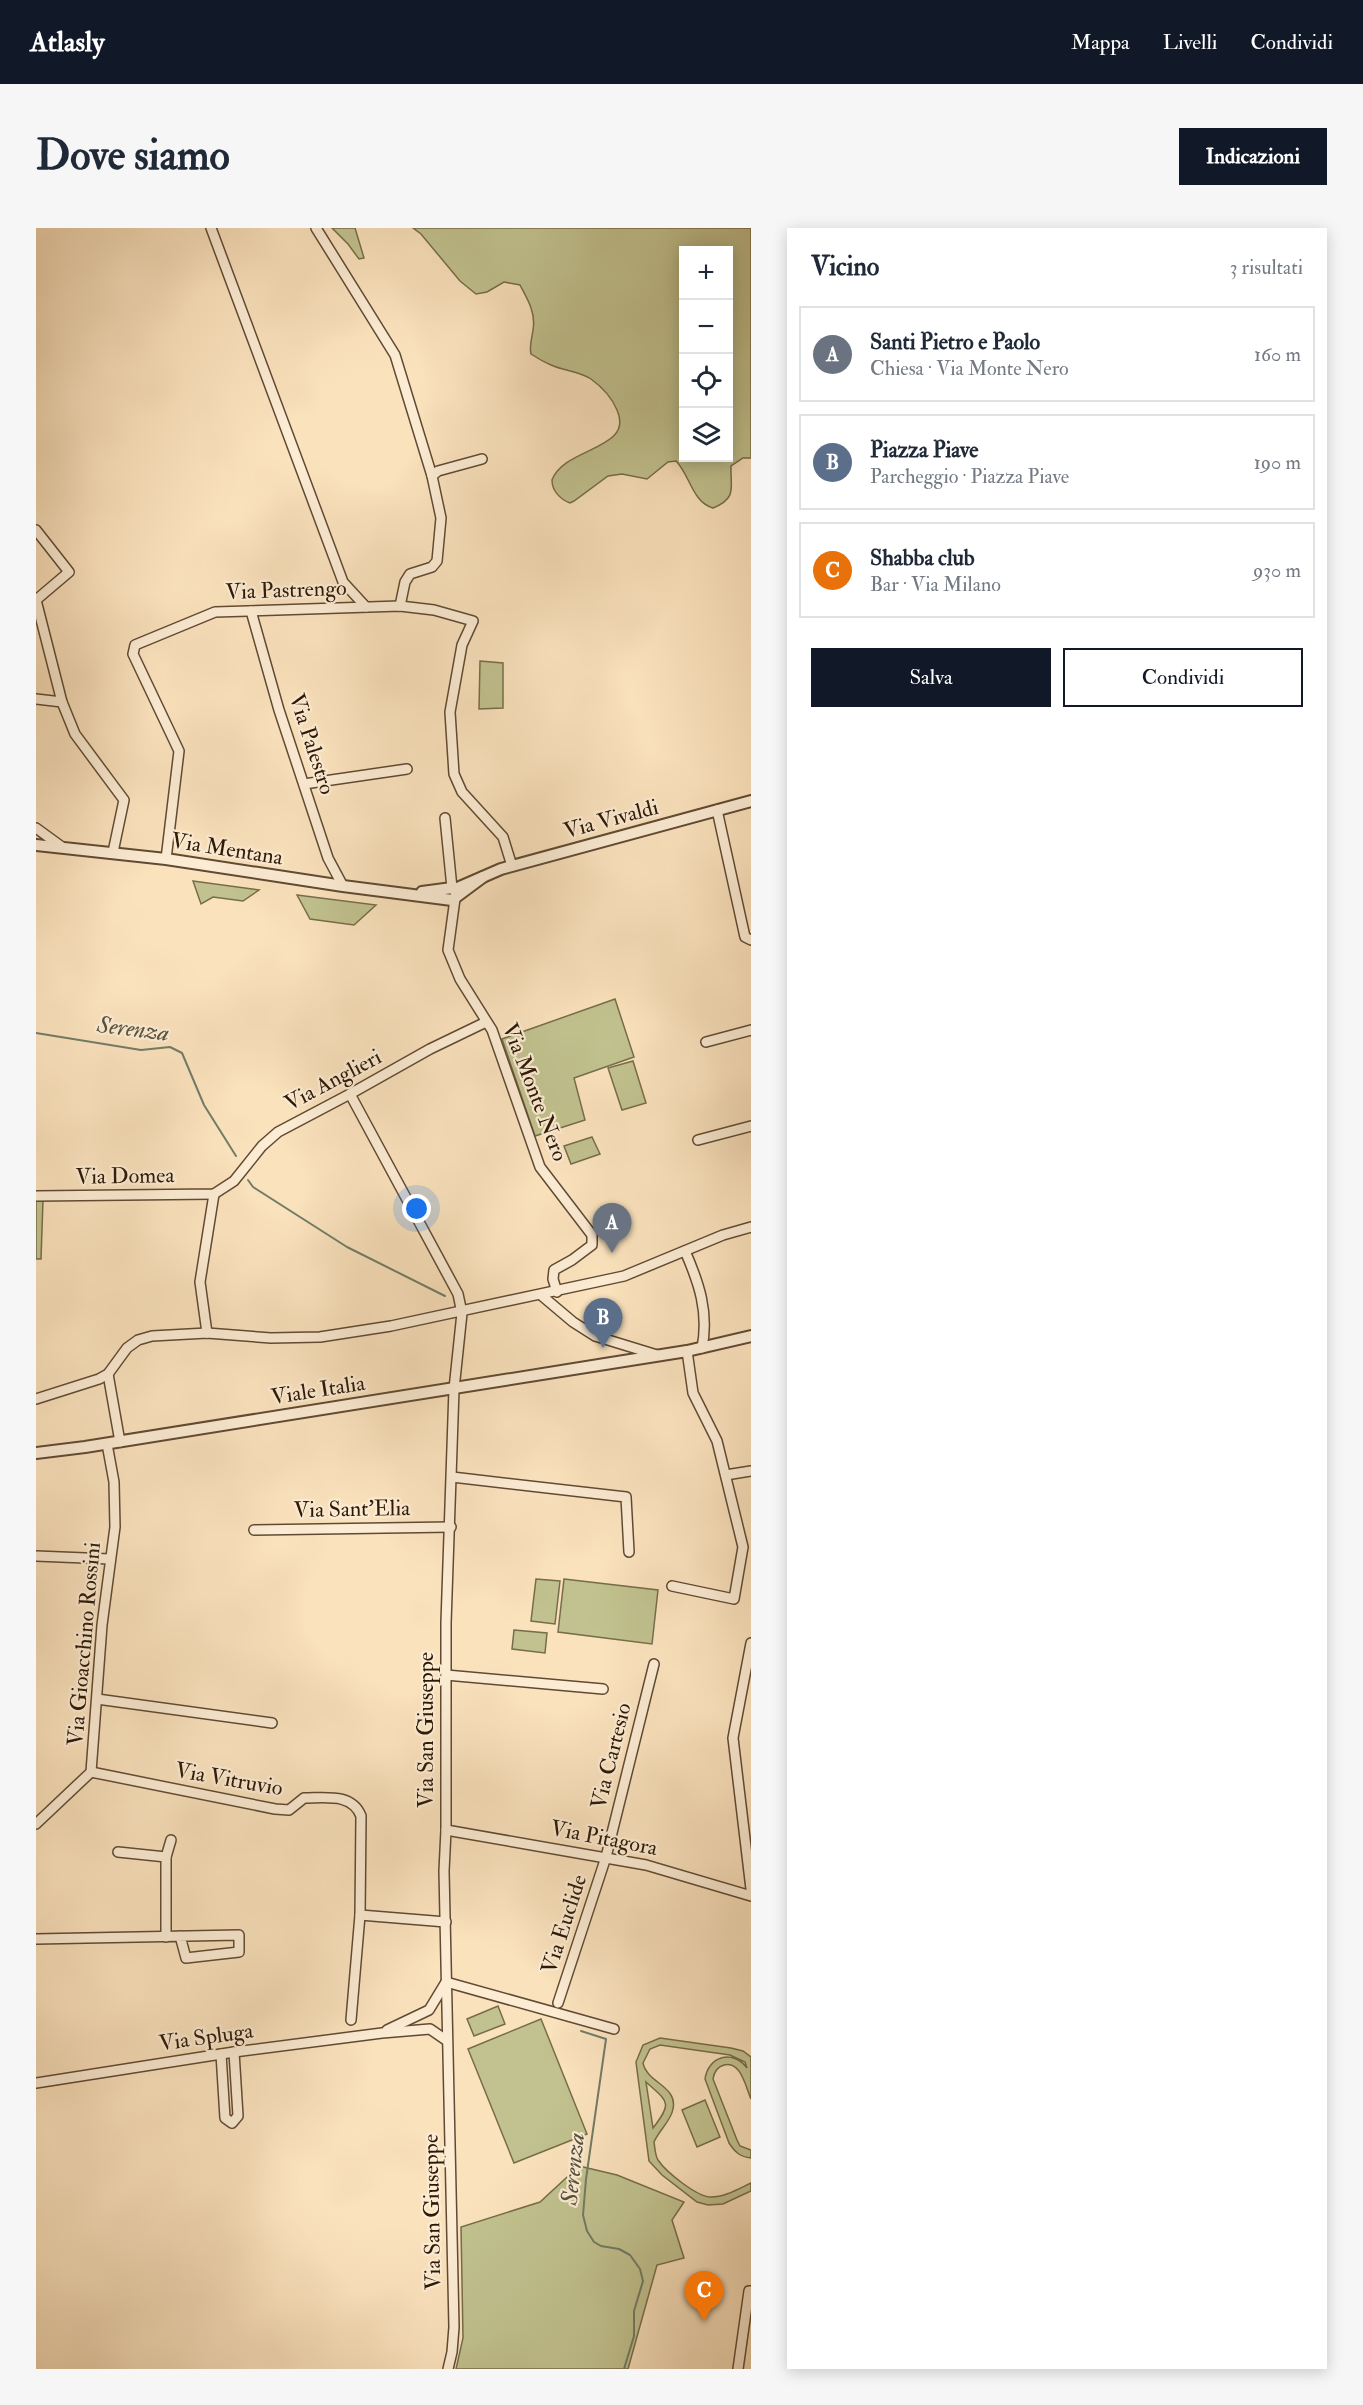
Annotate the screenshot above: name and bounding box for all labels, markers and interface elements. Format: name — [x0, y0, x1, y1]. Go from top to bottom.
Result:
text: Atlasly — [30, 25, 104, 60]
text: Mappa — [1071, 29, 1130, 56]
text: Livelli — [1163, 29, 1217, 56]
text: Condividi — [1250, 29, 1333, 56]
button: Indicazioni — [1179, 128, 1327, 185]
text: Dove siamo — [36, 130, 230, 182]
map controls — [679, 246, 733, 462]
button: + — [679, 246, 733, 300]
text: Vicino — [811, 251, 879, 283]
text: 3 risultati — [1230, 255, 1303, 280]
button: − — [679, 300, 733, 354]
text: Santi Pietro e Paolo — [870, 328, 1040, 356]
text: A — [826, 342, 839, 367]
text: 160 m — [1254, 342, 1301, 367]
button: locate — [679, 354, 733, 408]
text: Chiesa · Via Monte Nero — [870, 356, 1069, 381]
button: layers — [679, 408, 733, 462]
text: Piazza Piave — [870, 436, 978, 464]
text: B — [826, 450, 839, 475]
text: 190 m — [1254, 450, 1301, 475]
text: Parcheggio · Piazza Piave — [870, 464, 1069, 489]
text: Shabba club — [870, 544, 975, 572]
text: C — [825, 558, 840, 583]
text: 930 m — [1253, 558, 1301, 583]
text: Bar · Via Milano — [870, 572, 1001, 597]
street label: Via Pastrengo — [225, 574, 347, 606]
button: Salva — [811, 648, 1051, 707]
button: Condividi — [1063, 648, 1303, 707]
street label: Via Palestro — [283, 690, 341, 798]
street label: Via Vivaldi — [561, 793, 662, 845]
street label: Via Mentana — [169, 826, 286, 872]
water label: Serenza — [94, 1009, 171, 1049]
street label: Via Monte Nero — [496, 1019, 574, 1165]
street label: Via Anglieri — [280, 1043, 386, 1117]
street label: Via Domea — [75, 1161, 176, 1191]
your location — [402, 1194, 431, 1223]
pin: A — [592, 1204, 632, 1253]
pin: B — [584, 1298, 622, 1348]
street label: Viale Italia — [269, 1369, 368, 1411]
street label: Via Sant'Elia — [293, 1494, 411, 1524]
street label: Via Gioacchino Rossini — [61, 1541, 107, 1747]
street label: Via San Giuseppe — [412, 1652, 441, 1808]
street label: Via Cartesio — [584, 1700, 638, 1812]
street label: Via Vitruvio — [173, 1756, 285, 1802]
street label: Via Pitagora — [548, 1814, 661, 1862]
street label: Via Euclide — [535, 1871, 593, 1977]
street label: Via Spluga — [157, 2016, 256, 2058]
water label: Serenza — [554, 2131, 592, 2208]
street label: Via San Giuseppe — [417, 2134, 448, 2290]
pin: C — [684, 2272, 724, 2321]

